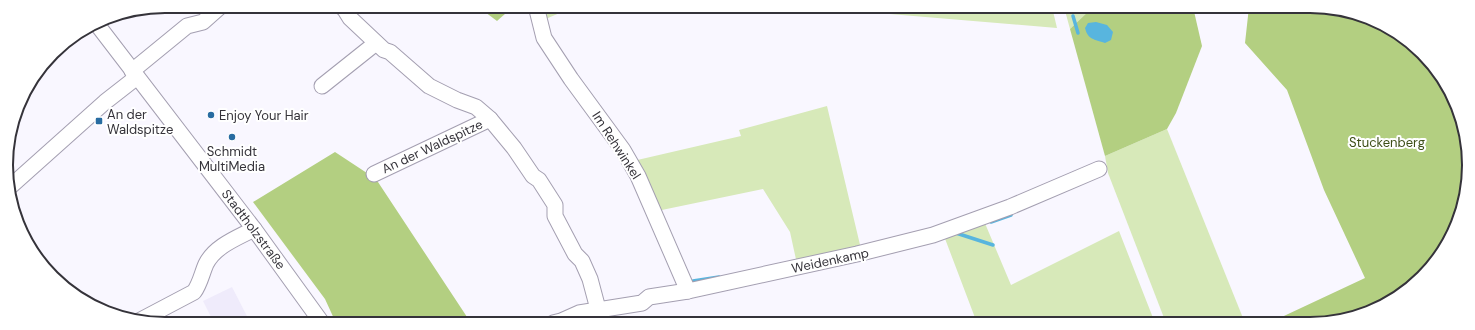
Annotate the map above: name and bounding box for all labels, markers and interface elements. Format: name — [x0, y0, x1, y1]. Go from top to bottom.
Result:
place label: An der Waldspitze — [107, 106, 173, 138]
place label: Enjoy Your Hair — [219, 107, 309, 124]
street label: Im Rehwinkel — [588, 108, 645, 182]
marker: Enjoy Your Hair — [206, 110, 216, 120]
marker: An der Waldspitze — [94, 116, 104, 126]
street label: An der Waldspitze — [379, 116, 485, 177]
marker: Schmidt MultiMedia — [227, 132, 237, 142]
park label: Stuckenberg — [1349, 134, 1425, 151]
place label: Schmidt MultiMedia — [199, 143, 265, 175]
street label: Stadtholzstraße — [218, 186, 289, 273]
street label: Weidenkamp — [790, 244, 870, 277]

